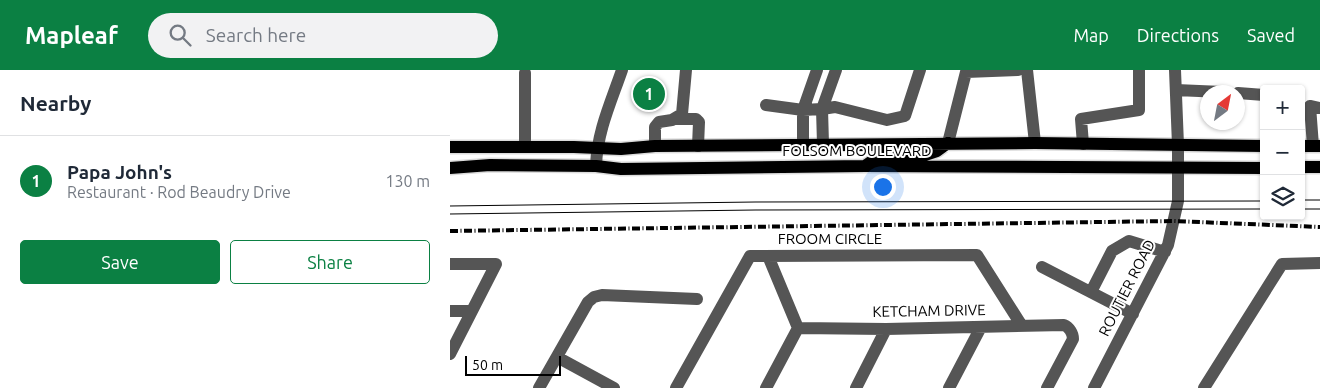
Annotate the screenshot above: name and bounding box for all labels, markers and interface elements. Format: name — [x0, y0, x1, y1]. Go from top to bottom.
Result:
search box — [148, 13, 498, 58]
icon: search — [166, 21, 194, 49]
text: Mapleaf — [25, 22, 118, 49]
text: Search here — [206, 24, 306, 46]
text: Map — [1073, 25, 1109, 45]
text: Directions — [1137, 25, 1219, 45]
text: Saved — [1247, 25, 1295, 45]
pin: 1 — [633, 75, 665, 113]
north arrow — [1200, 85, 1245, 130]
map controls — [1260, 85, 1305, 220]
button: + — [1260, 85, 1305, 130]
text: Nearby — [20, 91, 91, 115]
button: − — [1260, 130, 1305, 175]
street label: FOLSOM BOULEVARD — [782, 142, 932, 159]
text: Papa John's — [67, 161, 172, 183]
text: 1 — [31, 172, 41, 190]
text: 130 m — [385, 172, 430, 190]
your location — [870, 174, 896, 200]
button: layers — [1260, 175, 1305, 220]
text: Restaurant · Rod Beaudry Drive — [67, 183, 291, 201]
street label: FROOM CIRCLE — [778, 230, 882, 247]
street label: ROUTIER ROAD — [1095, 237, 1158, 339]
button: Save — [20, 240, 220, 284]
button: Share — [230, 240, 430, 284]
street label: KETCHAM DRIVE — [872, 301, 986, 320]
scale bar — [465, 353, 561, 376]
text: 50 m — [472, 357, 503, 373]

